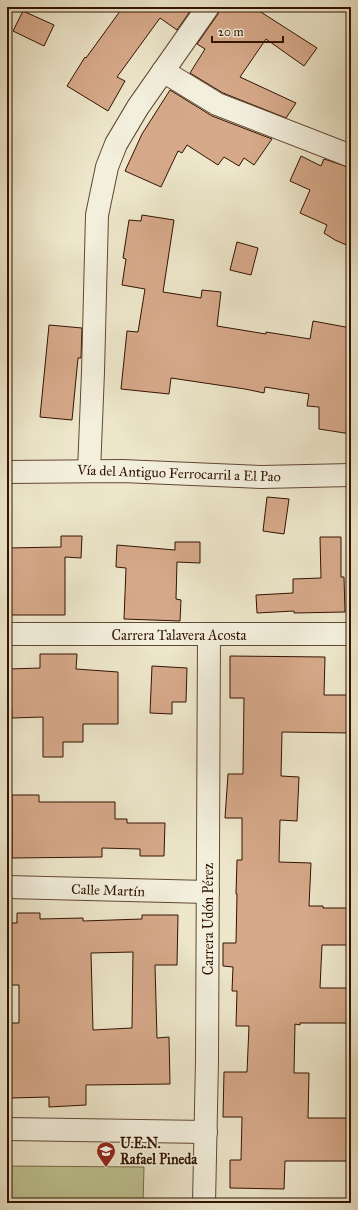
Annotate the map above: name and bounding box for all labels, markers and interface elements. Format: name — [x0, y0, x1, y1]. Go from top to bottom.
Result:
scale bar — [212, 18, 283, 44]
text: 20 m — [218, 25, 244, 39]
street label: Vía del Antiguo Ferrocarril a El Pao — [76, 461, 281, 486]
street label: Carrera Talavera Acosta — [111, 627, 247, 644]
street label: Carrera Udón Pérez — [200, 862, 217, 975]
street label: Calle Martín — [71, 881, 146, 900]
place label: U.E.N. Rafael Pineda — [120, 1135, 198, 1168]
school or university icon: U.E.N. Rafael Pineda — [95, 1140, 117, 1168]

